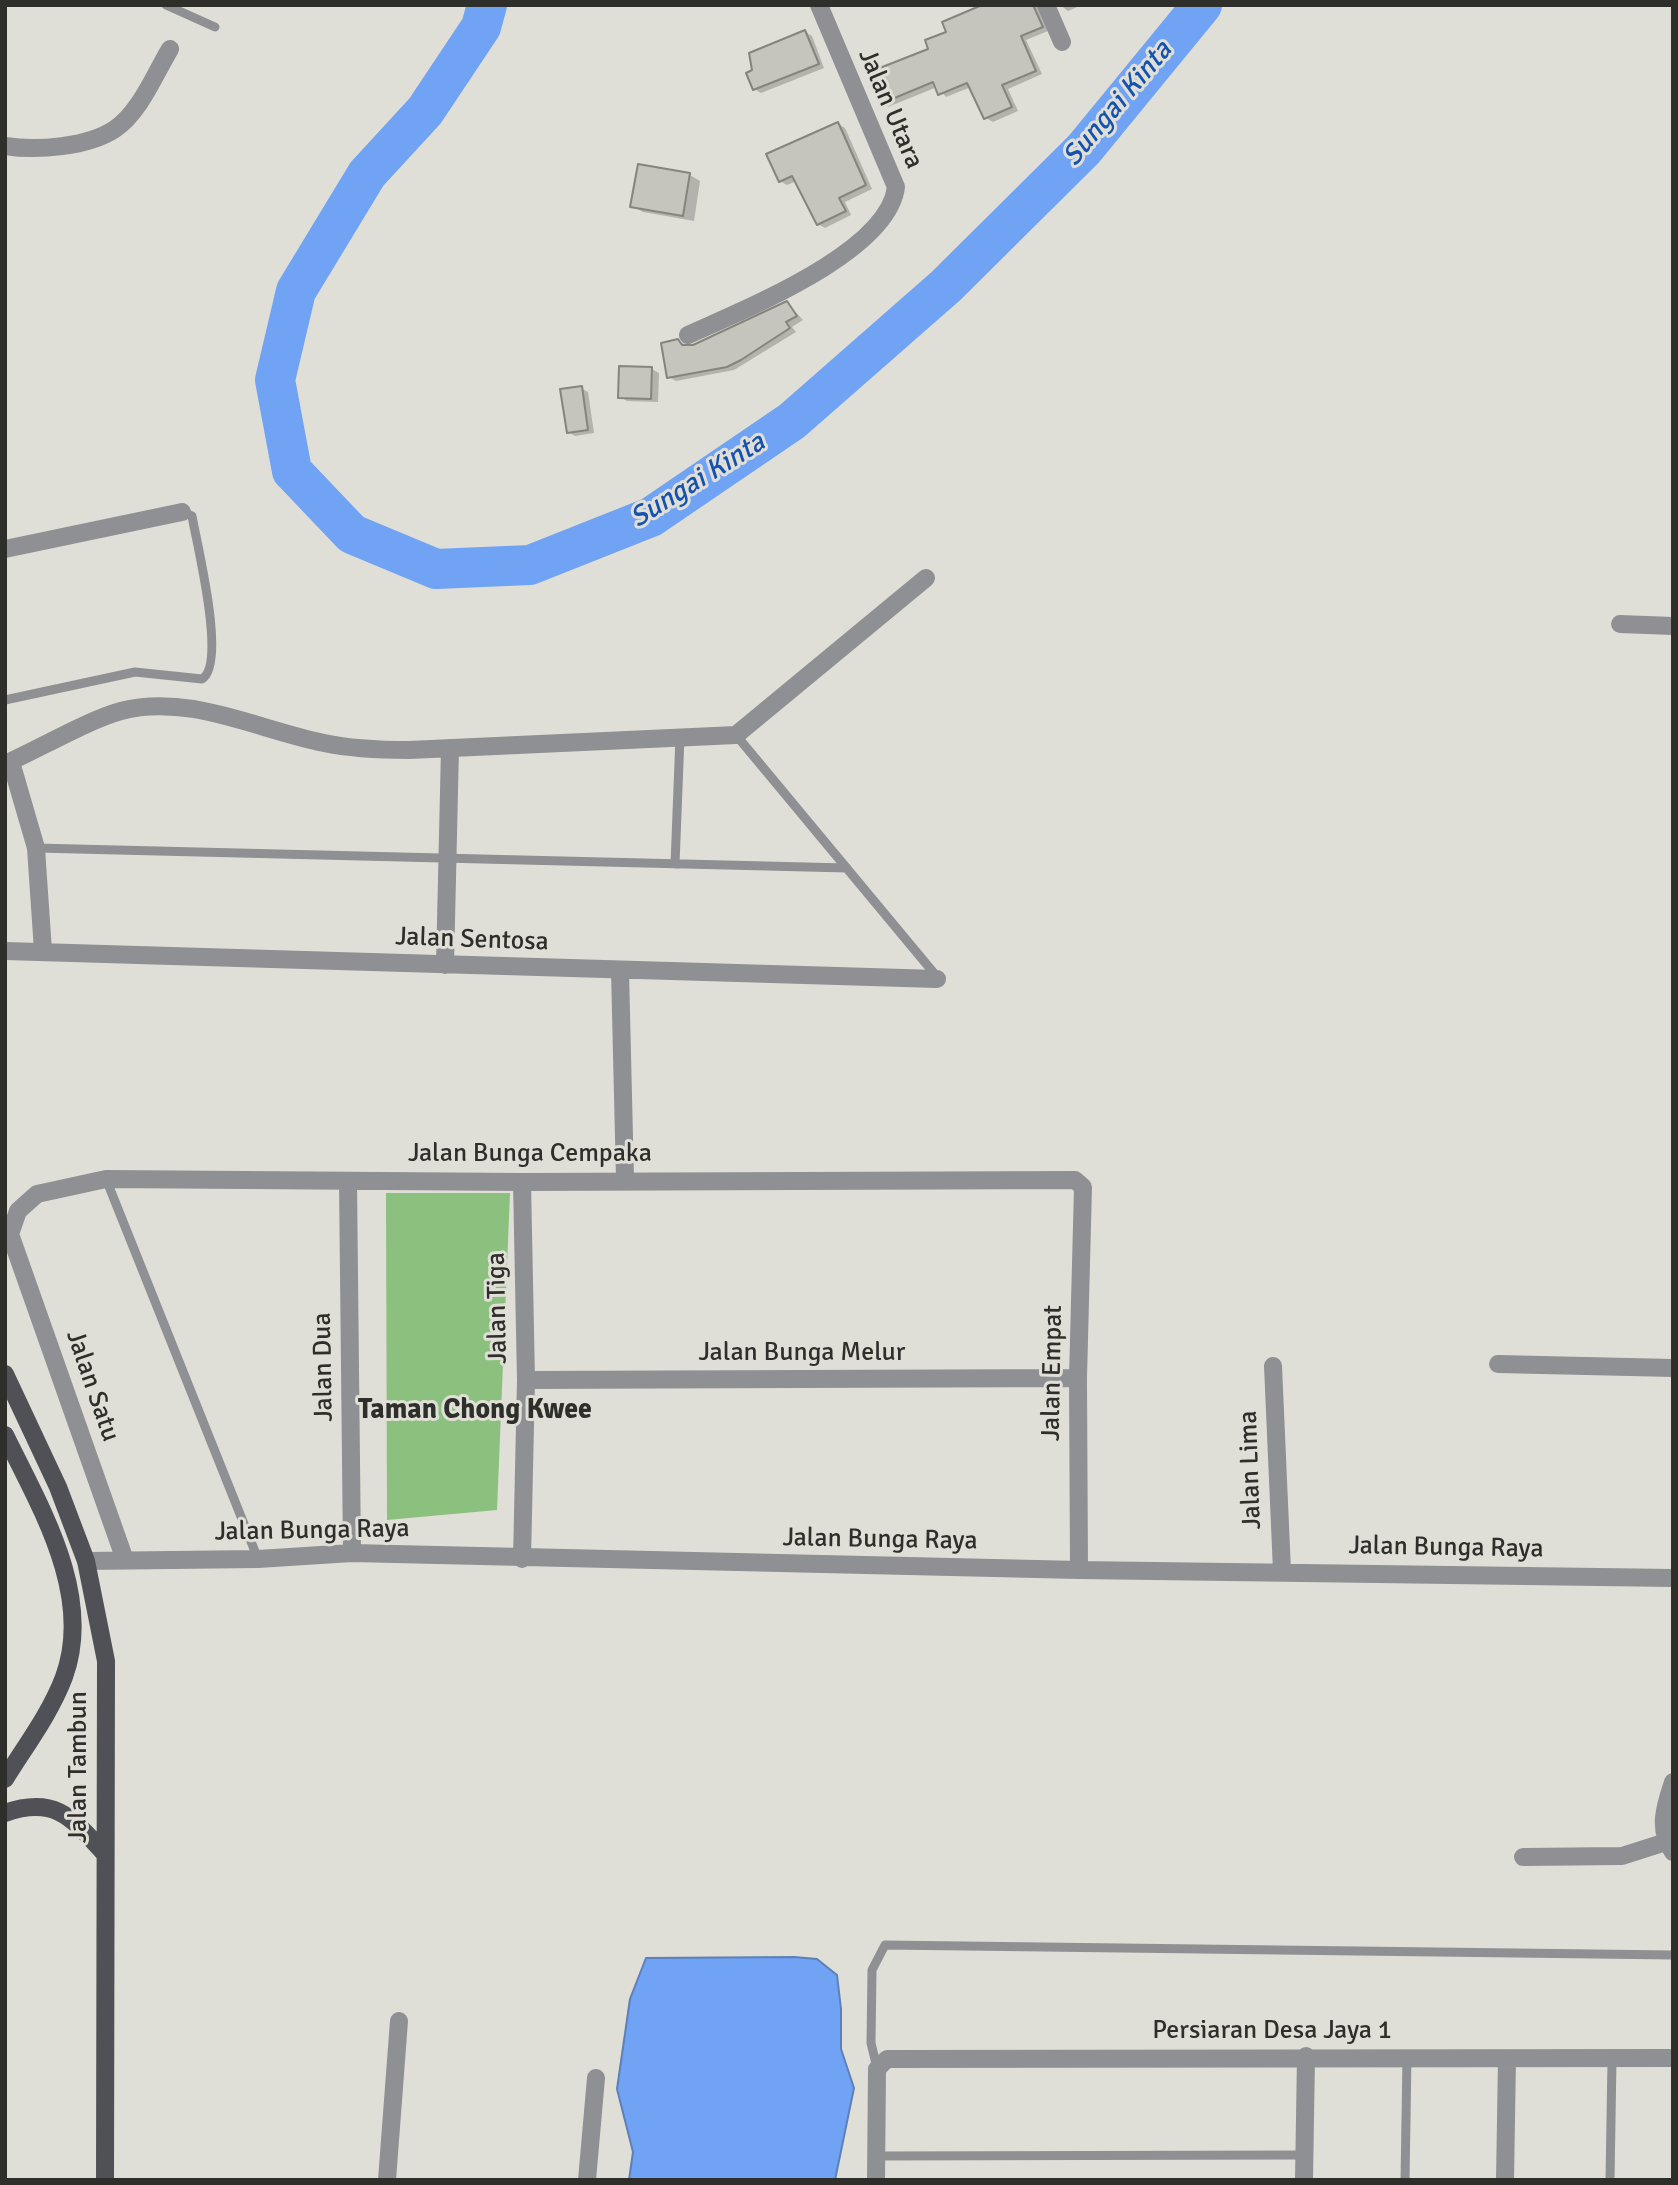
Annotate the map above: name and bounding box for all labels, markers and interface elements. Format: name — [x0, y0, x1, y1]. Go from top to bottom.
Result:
water label: Sungai Kinta — [1056, 35, 1180, 173]
street label: Jalan Utara — [851, 44, 929, 174]
water label: Sungai Kinta — [624, 426, 772, 536]
street label: Jalan Sentosa — [395, 922, 549, 958]
street label: Jalan Bunga Cempaka — [408, 1138, 652, 1170]
street label: Jalan Tiga — [481, 1252, 515, 1364]
street label: Jalan Empat — [1036, 1305, 1070, 1441]
street label: Jalan Dua — [307, 1312, 341, 1422]
street label: Jalan Satu — [58, 1326, 126, 1446]
street label: Jalan Bunga Melur — [699, 1337, 905, 1369]
district label: Taman Chong Kwee — [358, 1394, 592, 1428]
street label: Jalan Lima — [1233, 1410, 1269, 1530]
street label: Jalan Bunga Raya — [214, 1514, 410, 1548]
street label: Jalan Bunga Raya — [782, 1523, 978, 1557]
street label: Jalan Bunga Raya — [1348, 1531, 1544, 1565]
street label: Jalan Tambun — [63, 1691, 95, 1843]
street label: Persiaran Desa Jaya 1 — [1152, 2015, 1392, 2047]

